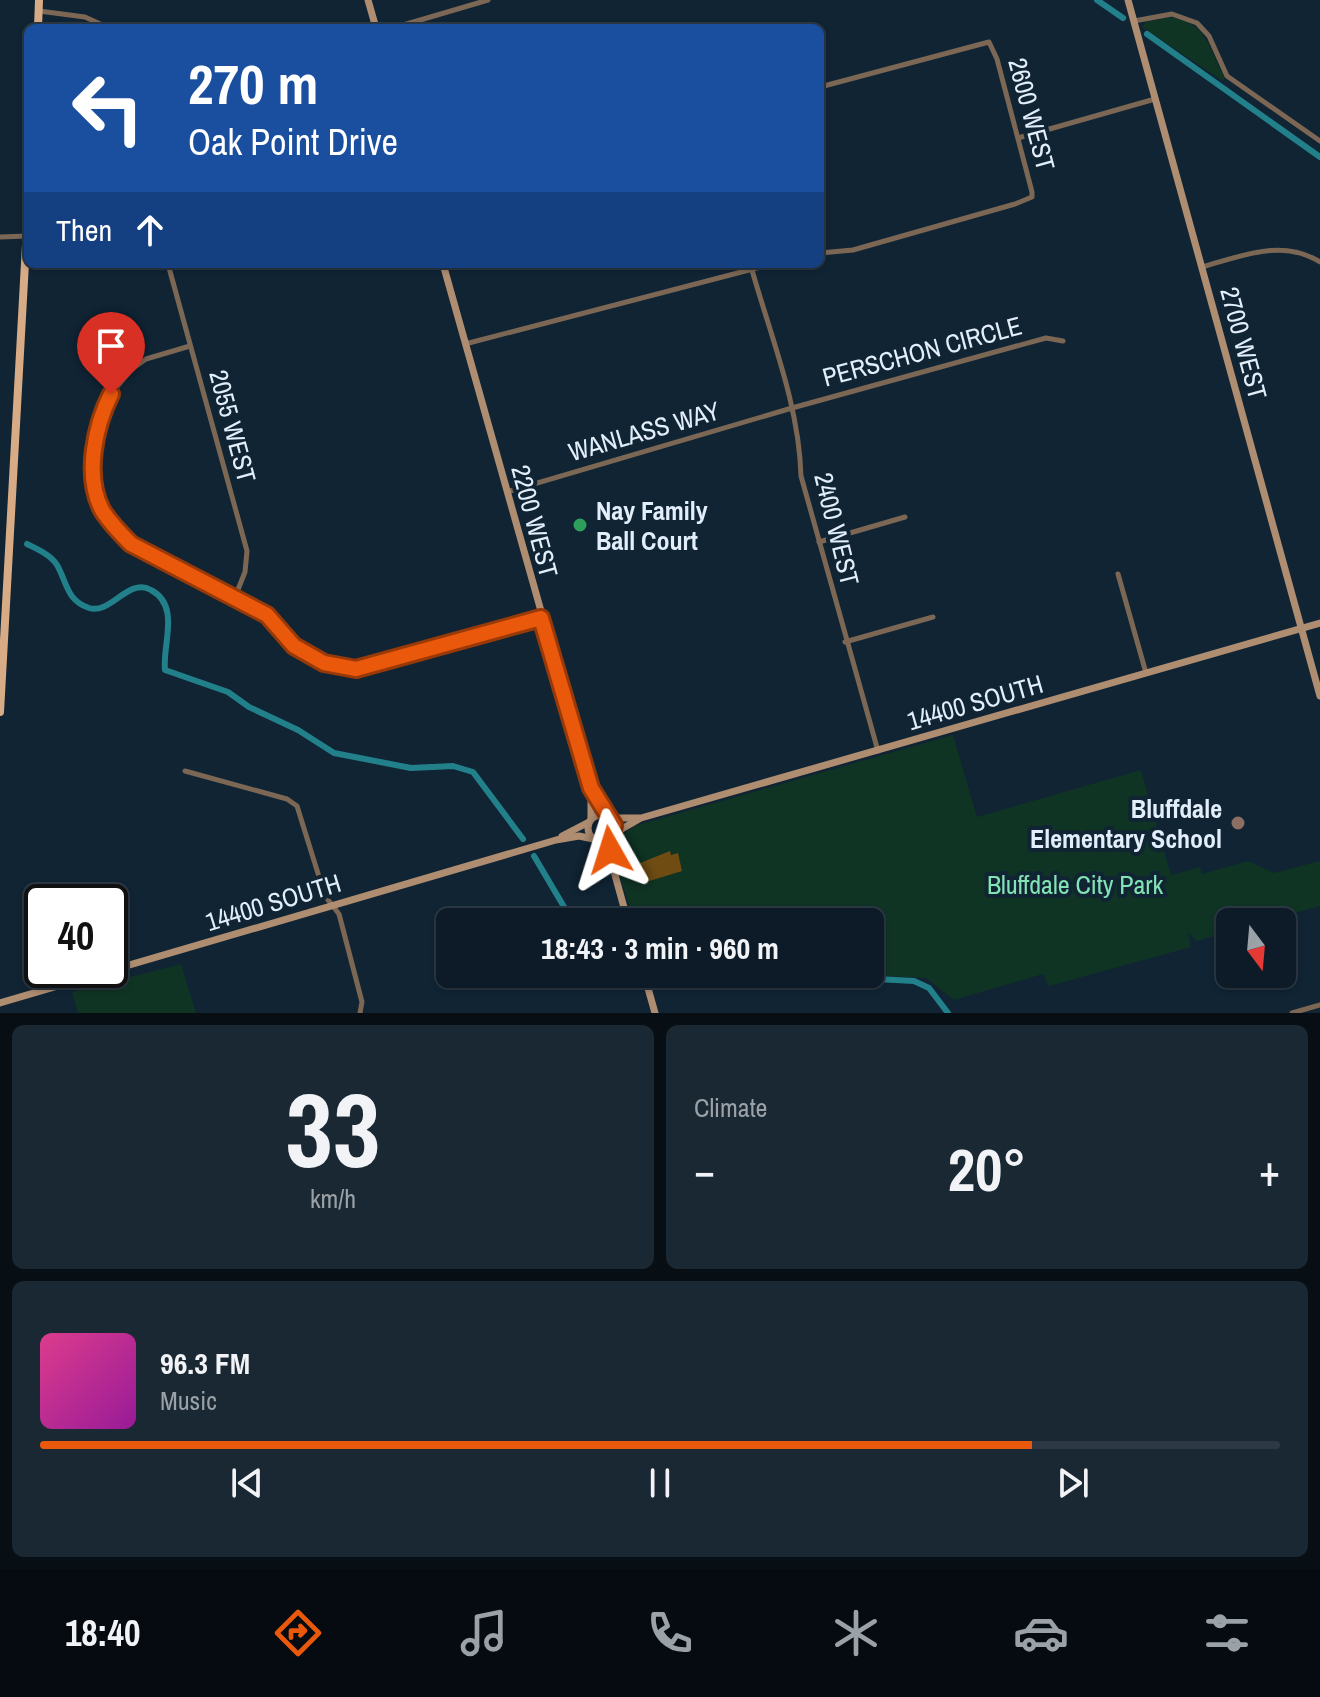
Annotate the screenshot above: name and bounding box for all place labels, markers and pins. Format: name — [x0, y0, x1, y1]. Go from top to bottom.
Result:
pin — [77, 312, 145, 394]
place label: Nay Family Ball Court — [596, 493, 708, 558]
marker: Nay Family Ball Court — [571, 516, 589, 534]
place label: Bluffdale Elementary School — [1030, 791, 1222, 856]
marker: Bluffdale Elementary School — [1229, 814, 1247, 832]

